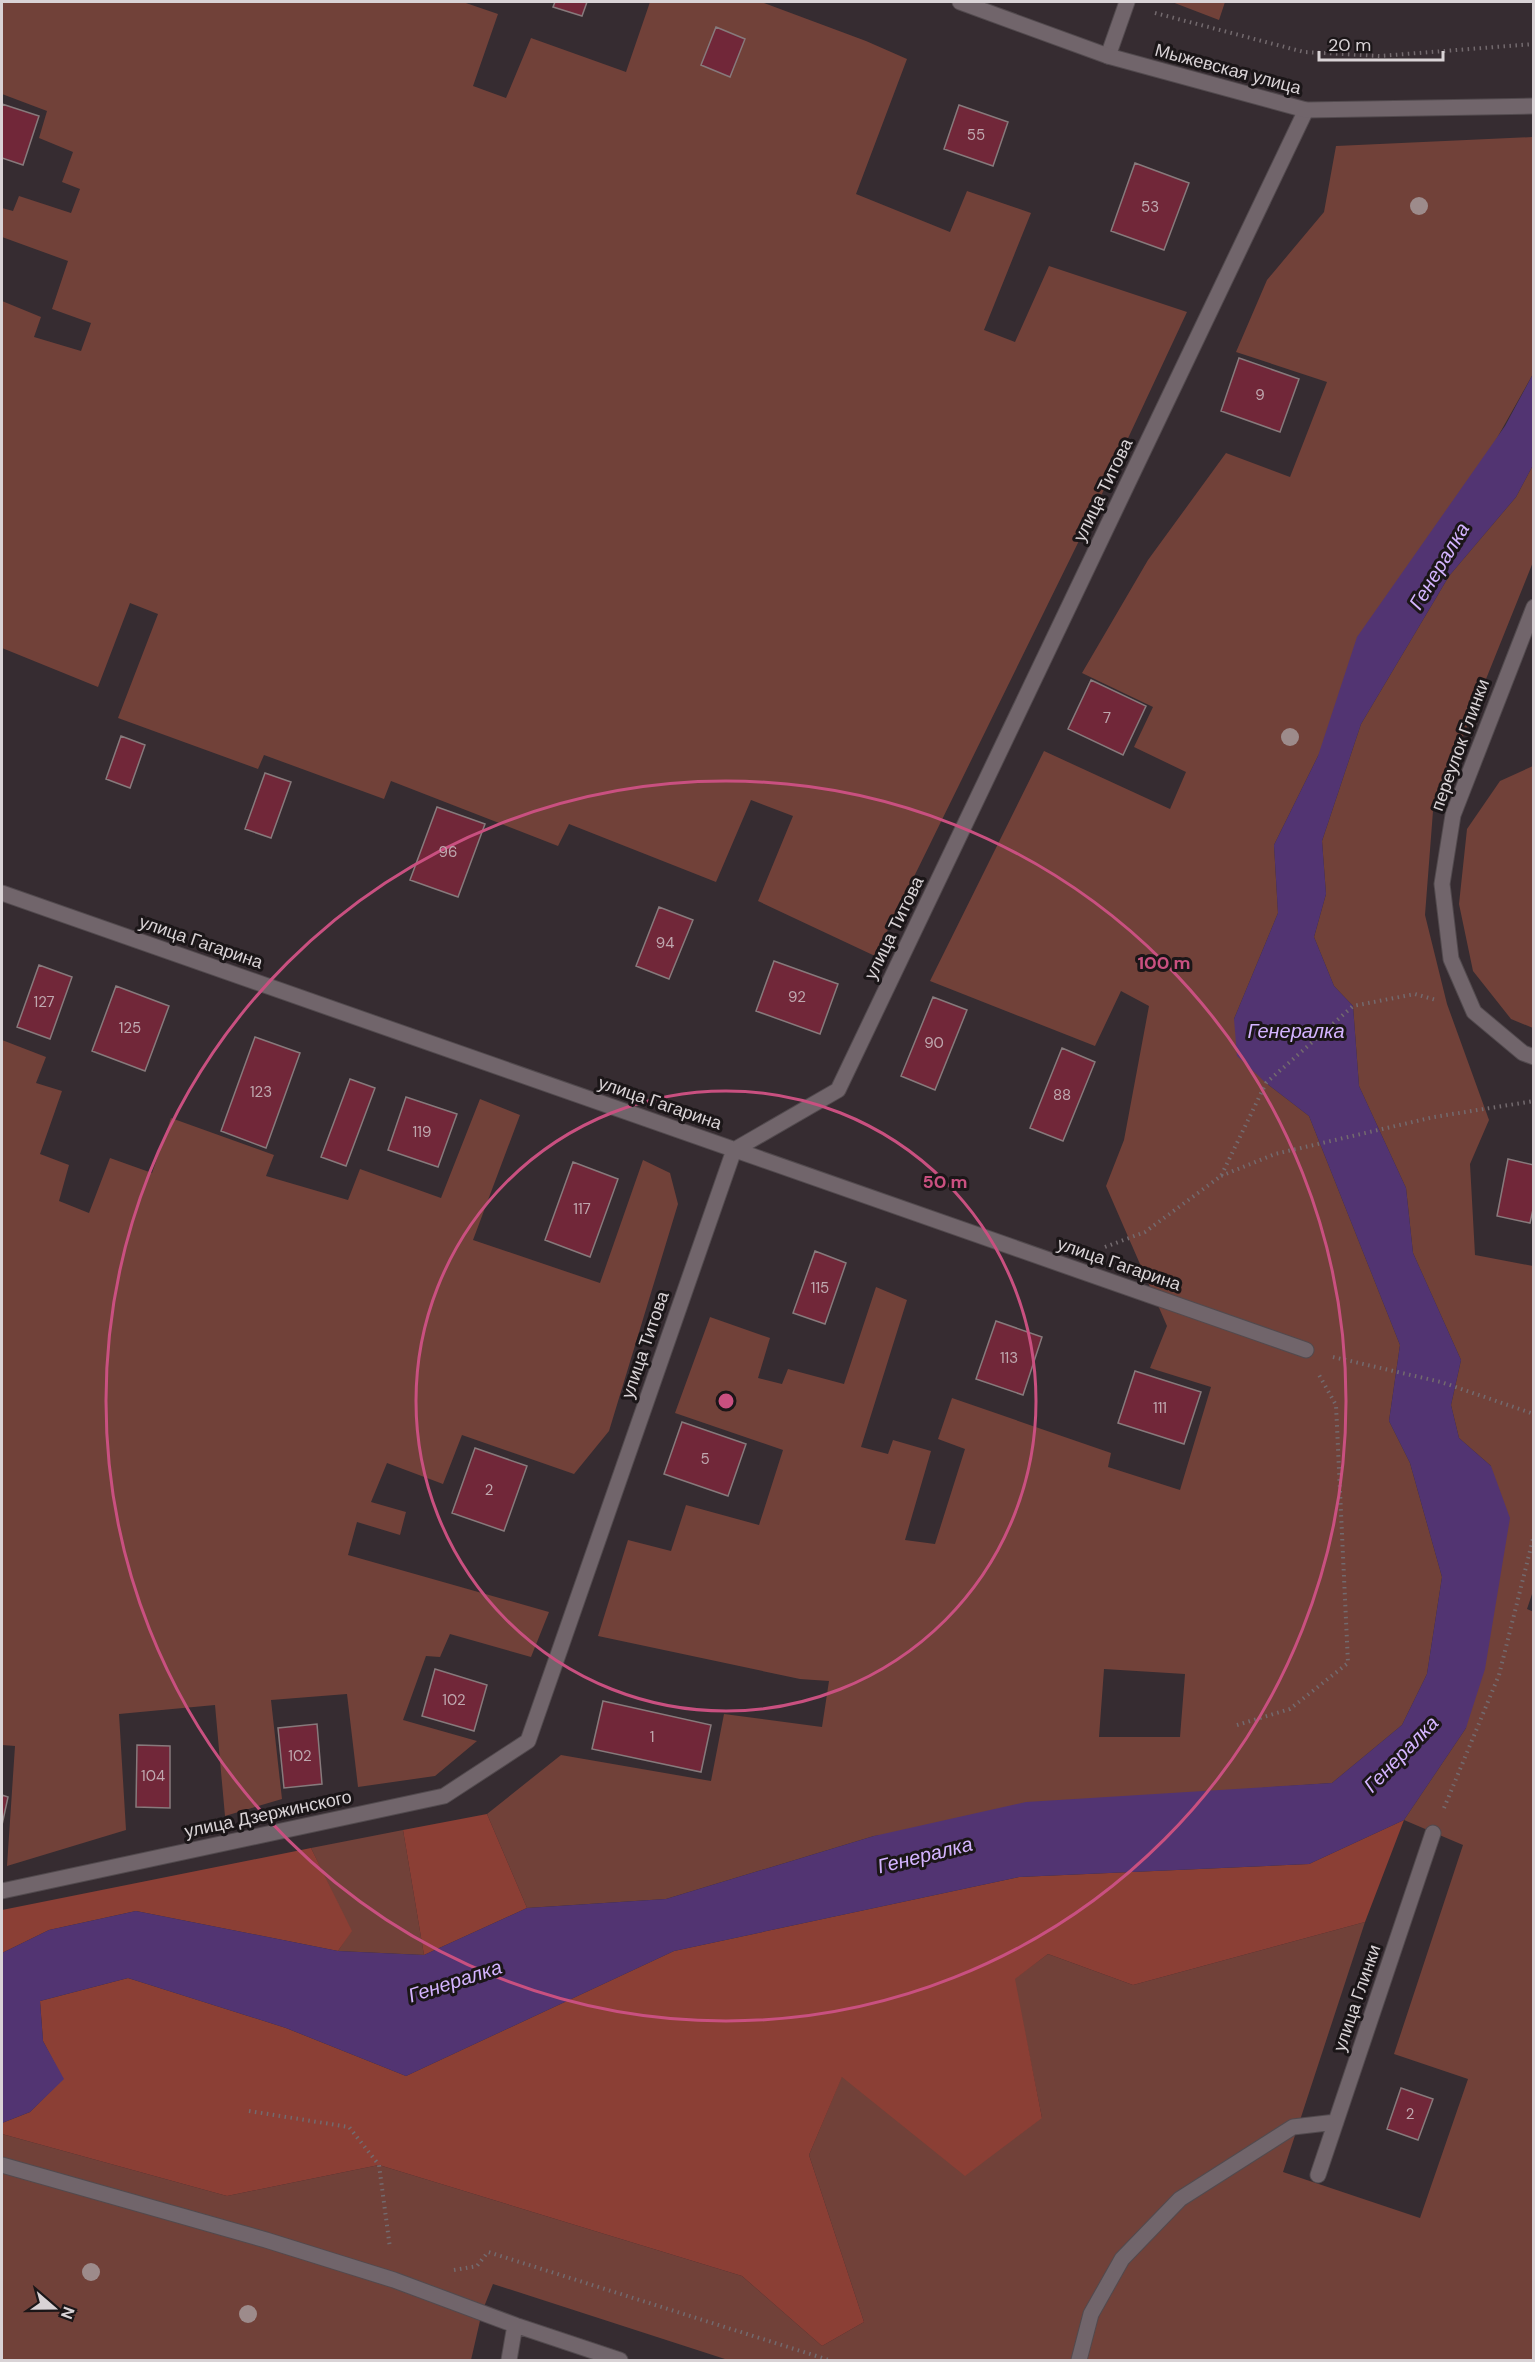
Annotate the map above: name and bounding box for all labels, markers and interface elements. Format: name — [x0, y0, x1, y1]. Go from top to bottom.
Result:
scale bar — [1319, 24, 1444, 62]
text: 20 m — [1328, 33, 1371, 57]
street label: Мыжевская улица — [1152, 38, 1305, 100]
house number: 55 — [967, 125, 985, 145]
house number: 53 — [1141, 197, 1159, 217]
house number: 9 — [1255, 385, 1265, 405]
street label: улица Титова — [1068, 434, 1139, 546]
water label: Генералка — [1403, 518, 1475, 614]
street label: переулок Глинки — [1425, 676, 1495, 814]
house number: 7 — [1103, 708, 1111, 728]
house number: 96 — [439, 842, 457, 862]
street label: улица Титова — [859, 872, 930, 984]
street label: улица Гагарина — [136, 910, 267, 975]
house number: 94 — [656, 933, 674, 953]
text: 100 m — [1137, 951, 1191, 975]
house number: 92 — [788, 987, 806, 1007]
house number: 127 — [33, 992, 55, 1012]
house number: 125 — [119, 1018, 141, 1038]
water label: Генералка — [1247, 1018, 1345, 1044]
house number: 90 — [924, 1033, 944, 1053]
street label: улица Гагарина — [595, 1071, 726, 1136]
house number: 123 — [250, 1082, 272, 1102]
house number: 88 — [1053, 1085, 1071, 1105]
house number: 119 — [413, 1122, 431, 1142]
text: 50 m — [922, 1170, 968, 1194]
house number: 117 — [573, 1199, 591, 1219]
street label: улица Гагарина — [1054, 1232, 1185, 1297]
house number: 115 — [811, 1278, 829, 1298]
street label: улица Титова — [615, 1287, 675, 1402]
house number: 113 — [1000, 1348, 1018, 1368]
centre of rings — [716, 1391, 736, 1411]
house number: 111 — [1153, 1398, 1167, 1418]
house number: 5 — [700, 1449, 710, 1469]
house number: 2 — [485, 1480, 493, 1500]
house number: 102 — [442, 1690, 466, 1710]
water label: Генералка — [1358, 1710, 1444, 1798]
house number: 1 — [650, 1727, 654, 1747]
house number: 102 — [288, 1746, 312, 1766]
house number: 104 — [141, 1766, 165, 1786]
street label: улица Дзержинского — [182, 1785, 354, 1843]
water label: Генералка — [875, 1831, 975, 1879]
street label: улица Глинки — [1328, 1941, 1386, 2055]
water label: Генералка — [405, 1954, 505, 2008]
house number: 2 — [1406, 2104, 1414, 2124]
north arrow — [24, 2278, 84, 2338]
text: N — [56, 2304, 79, 2322]

